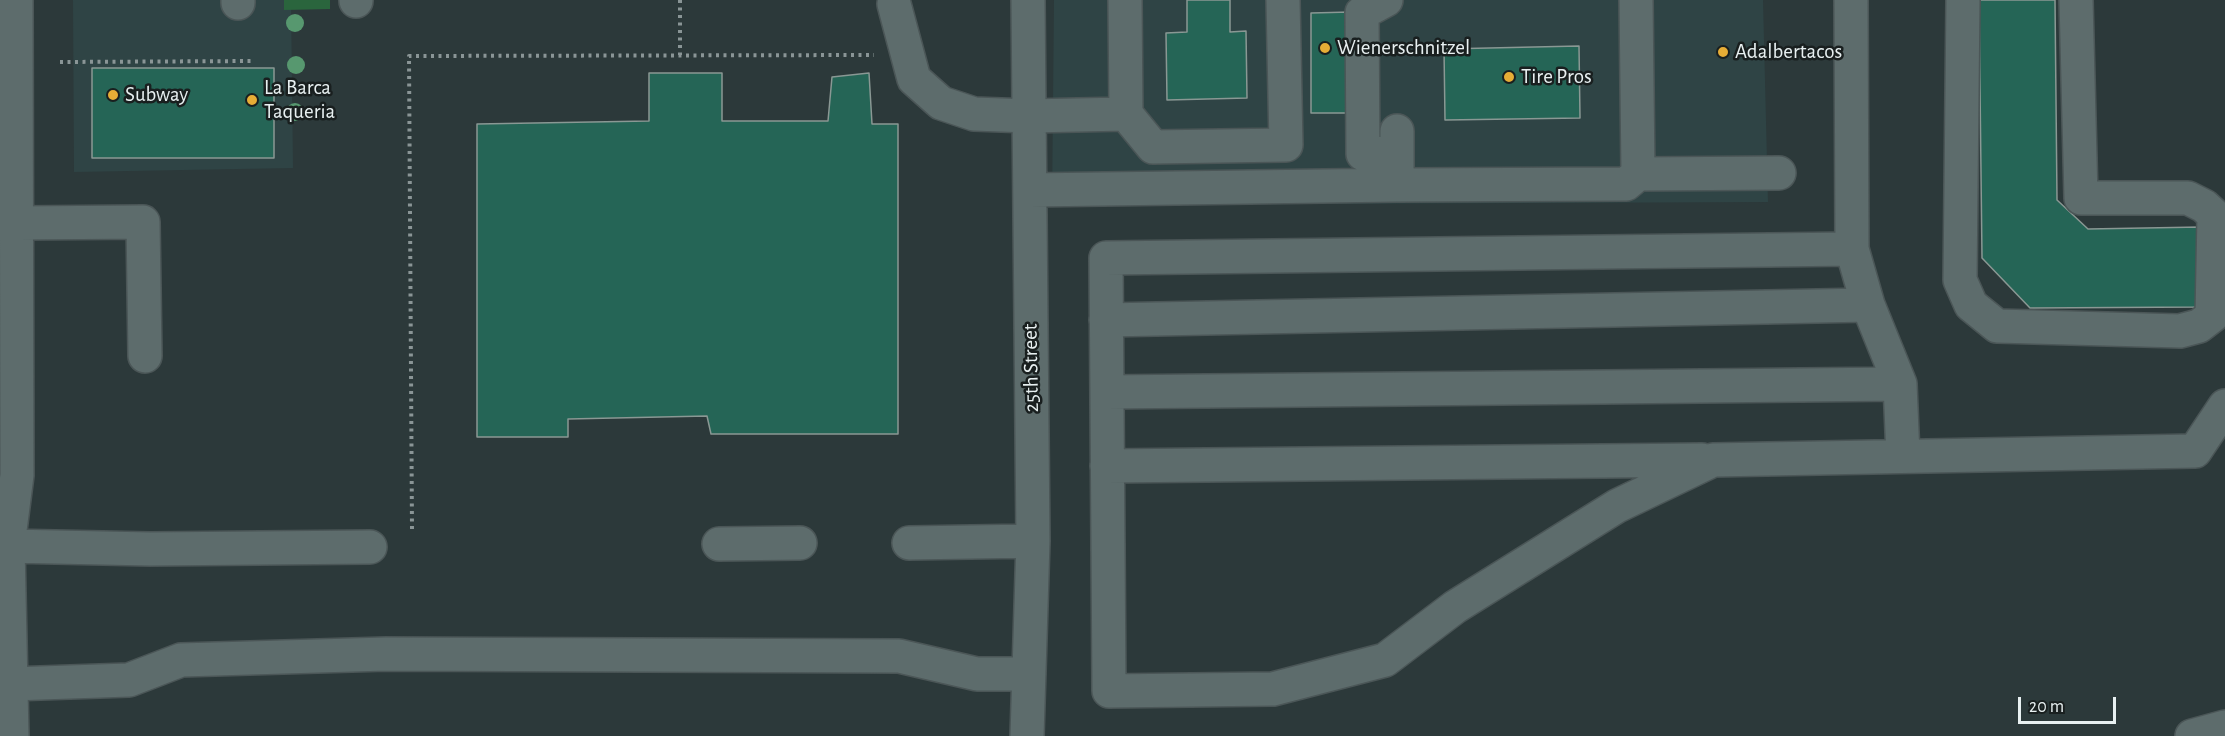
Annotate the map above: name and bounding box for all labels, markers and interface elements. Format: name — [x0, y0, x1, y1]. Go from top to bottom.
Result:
place label: Wienerschnitzel — [1337, 35, 1470, 61]
place label: Adalbertacos — [1735, 39, 1842, 65]
marker: Wienerschnitzel — [1318, 41, 1332, 55]
marker: Adalbertacos — [1716, 45, 1730, 59]
place label: Tire Pros — [1521, 64, 1592, 90]
marker: Tire Pros — [1502, 70, 1516, 84]
place label: La Barca Taqueria — [264, 75, 335, 125]
place label: Subway — [125, 82, 188, 108]
marker: Subway — [106, 88, 120, 102]
marker: La Barca Taqueria — [245, 93, 259, 107]
street label: 25th Street — [1018, 323, 1044, 413]
scale bar — [2021, 685, 2118, 723]
text: 20 m — [2029, 698, 2064, 716]

